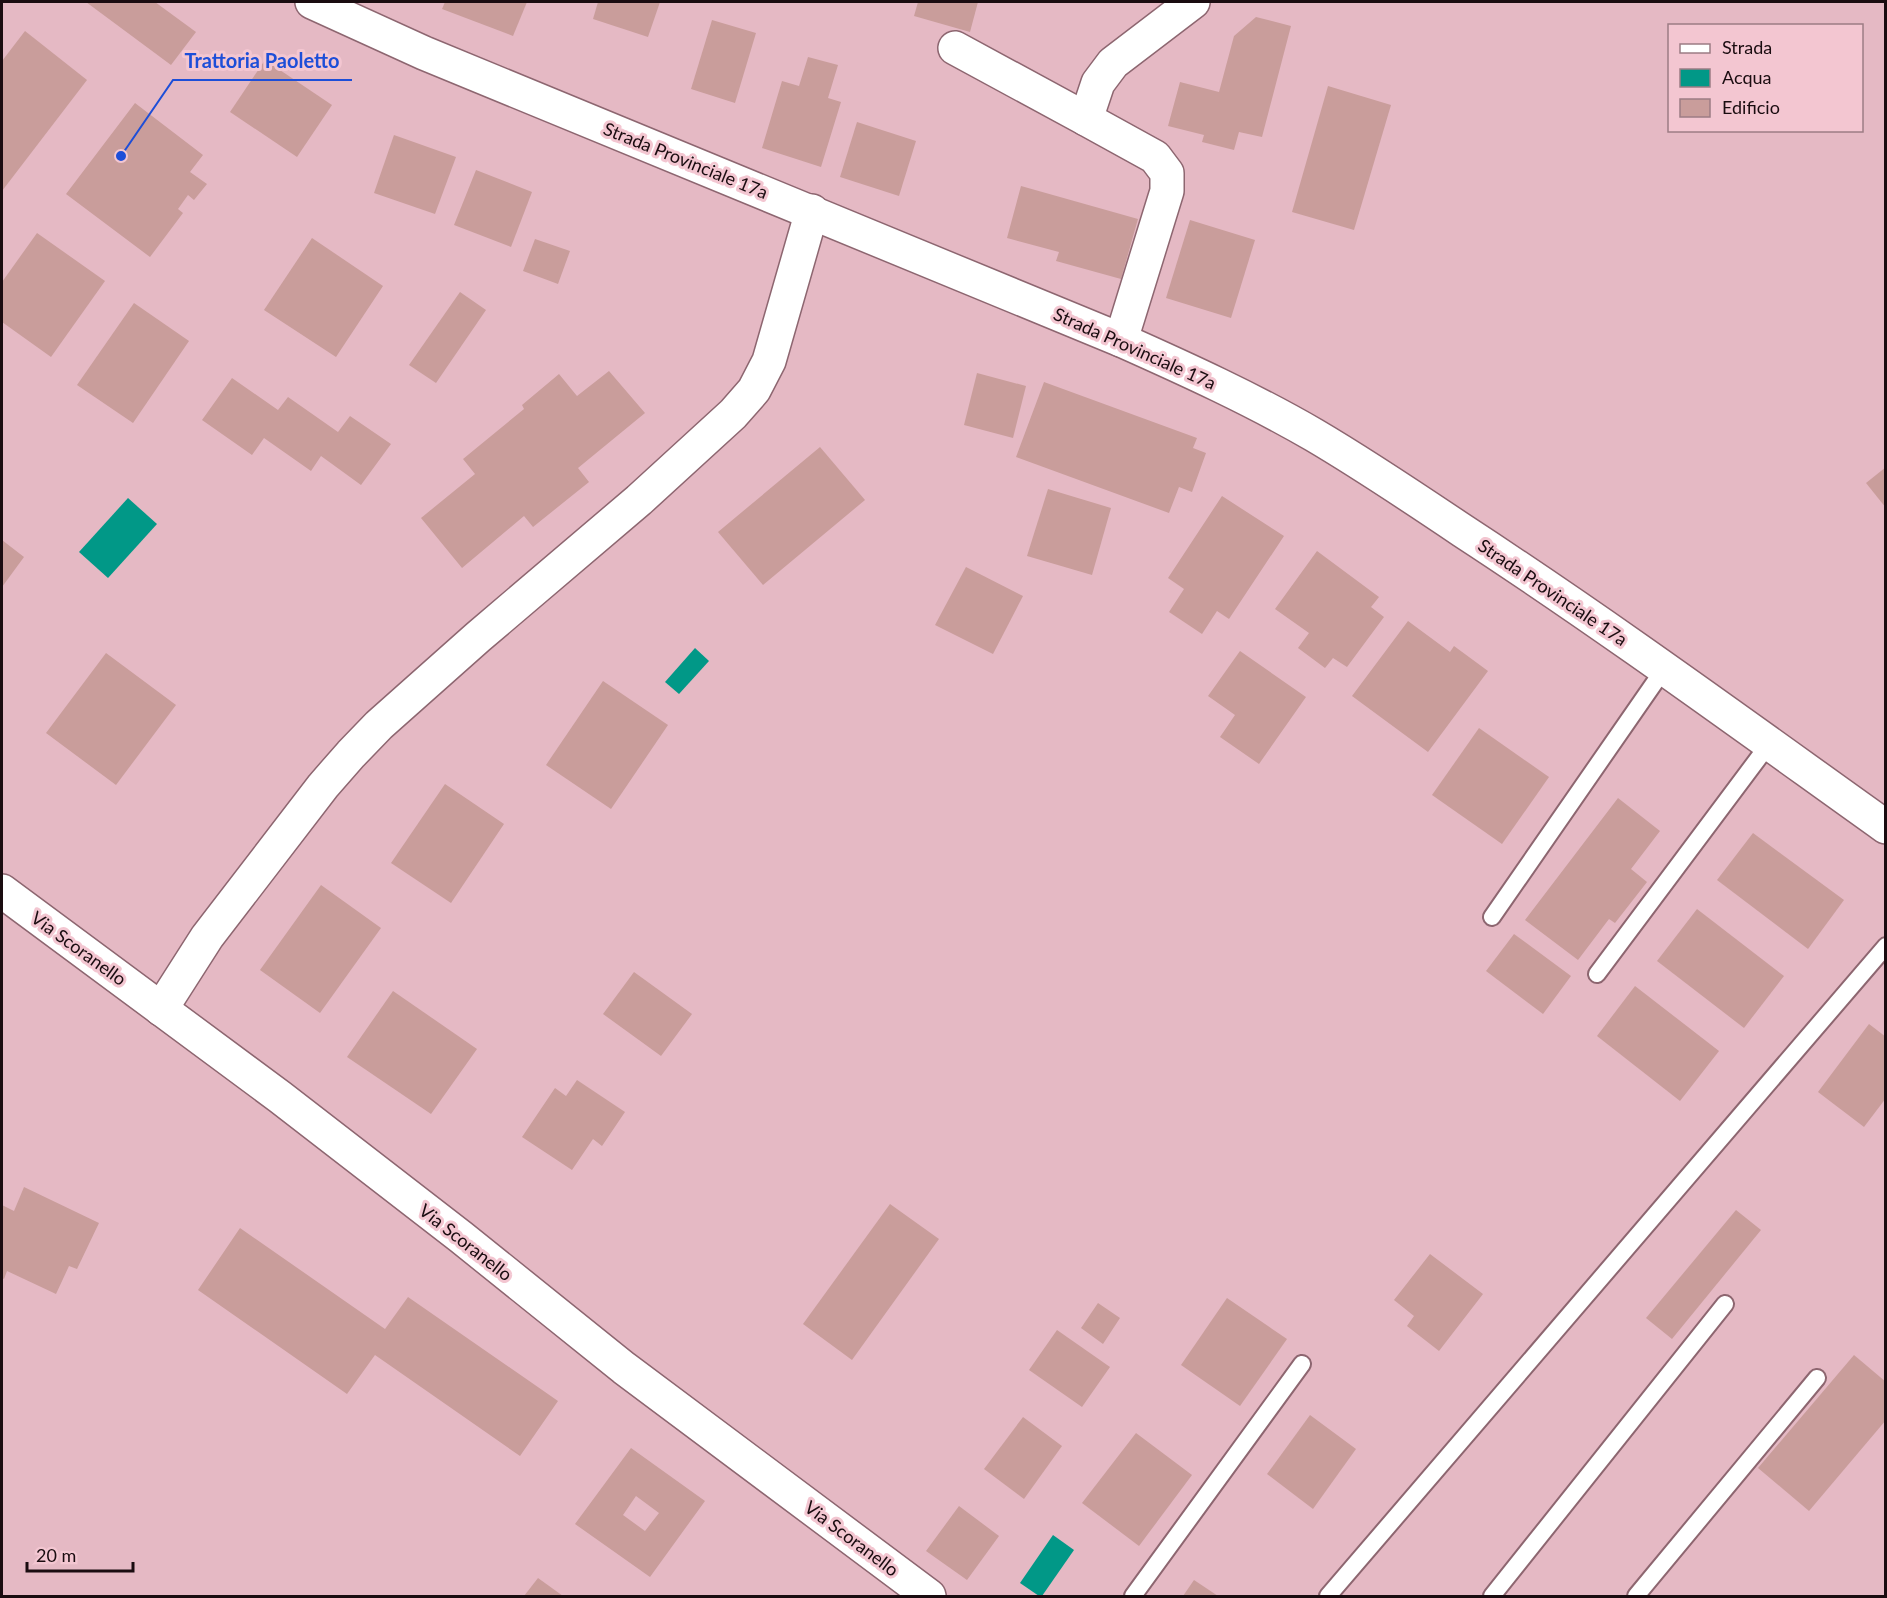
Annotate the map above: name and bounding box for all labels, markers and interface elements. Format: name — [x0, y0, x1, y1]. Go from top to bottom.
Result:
legend — [1668, 24, 1863, 132]
text: Strada — [1722, 36, 1772, 58]
callout: Trattoria Paoletto — [173, 42, 352, 80]
text: Trattoria Paoletto — [184, 48, 340, 72]
text: Acqua — [1722, 66, 1771, 88]
text: Edificio — [1722, 96, 1780, 118]
street label: Strada Provinciale 17a — [601, 117, 771, 203]
street label: Strada Provinciale 17a — [1050, 302, 1220, 394]
street label: Strada Provinciale 17a — [1474, 534, 1632, 650]
street label: Via Scoranello — [27, 906, 131, 990]
street label: Via Scoranello — [415, 1199, 517, 1285]
street label: Via Scoranello — [801, 1496, 903, 1580]
scale bar — [27, 1535, 134, 1573]
text: 20 m — [36, 1544, 76, 1566]

